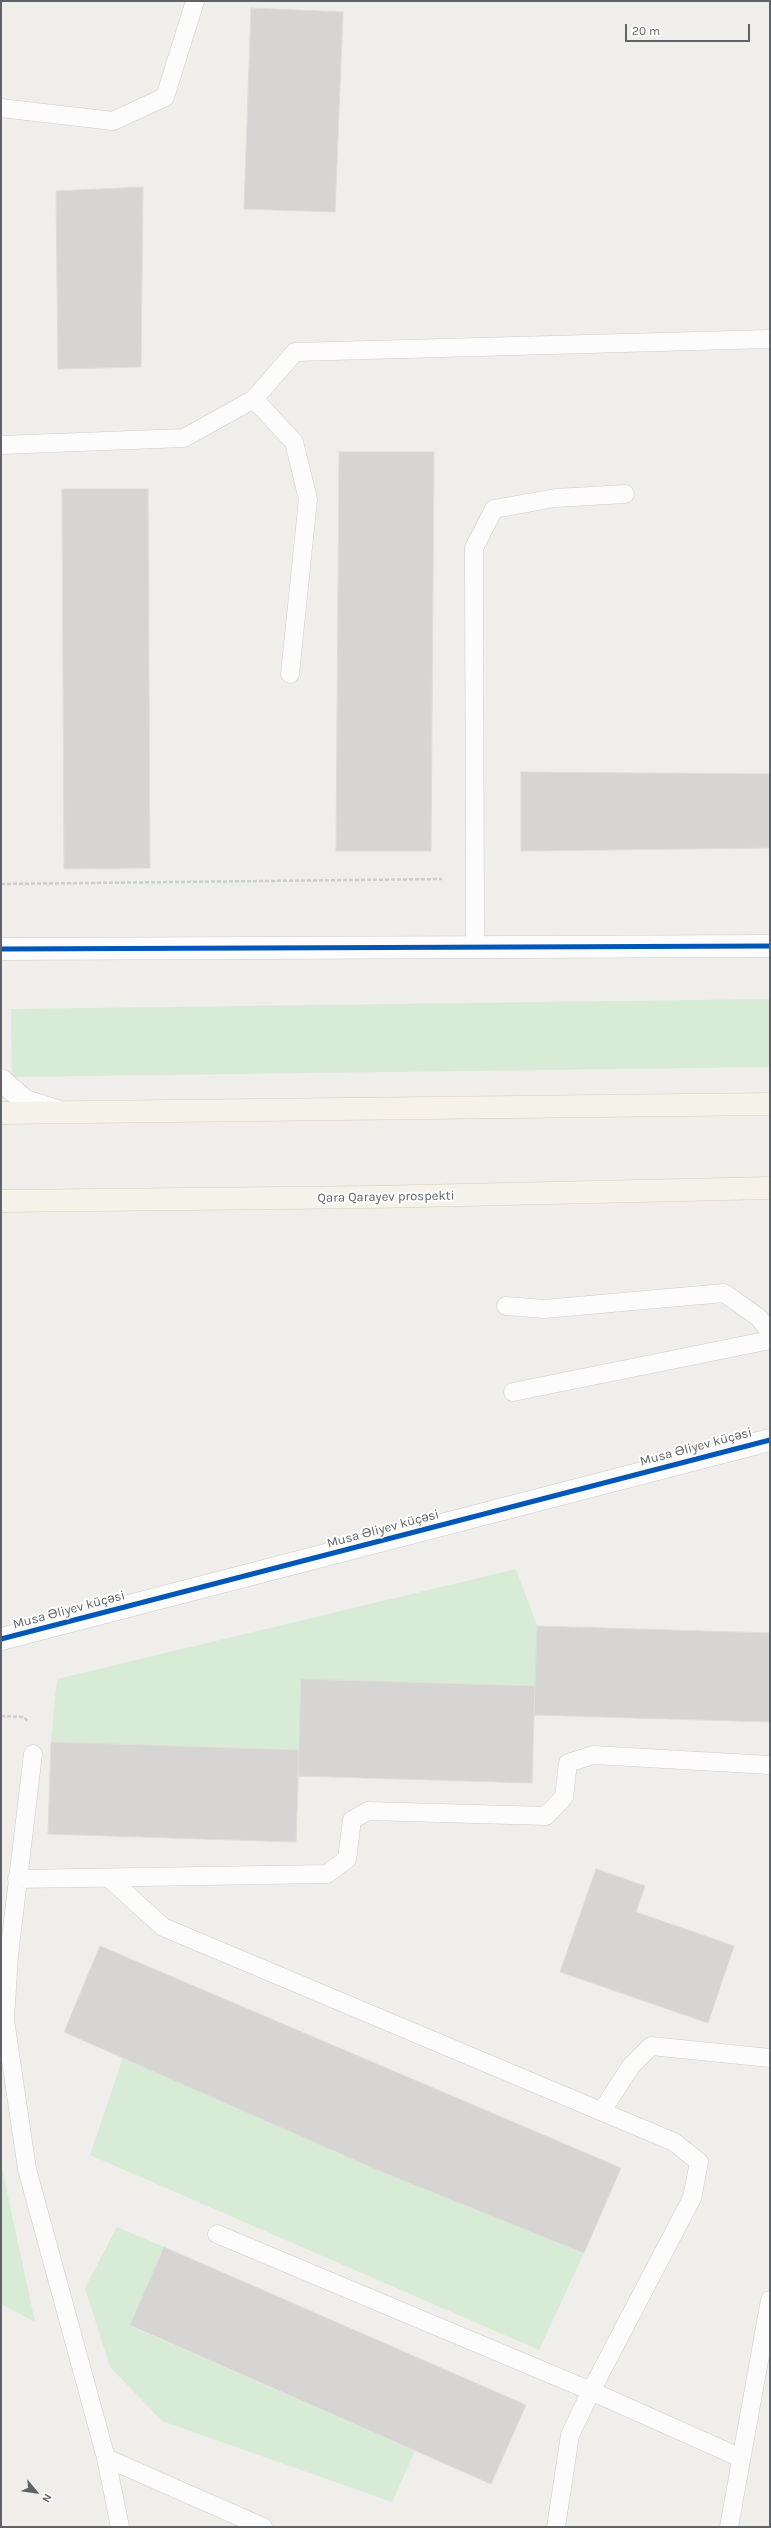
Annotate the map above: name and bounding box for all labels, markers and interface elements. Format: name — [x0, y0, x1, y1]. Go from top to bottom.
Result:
scale bar — [627, 16, 752, 42]
text: 20 m — [632, 24, 660, 38]
street label: Qara Qarayev prospekti — [317, 1188, 455, 1206]
street label: Musa Əliyev küçəsi — [638, 1425, 754, 1469]
street label: Musa Əliyev küçəsi — [325, 1507, 441, 1551]
street label: Musa Əliyev küçəsi — [11, 1588, 127, 1632]
north arrow — [16, 2472, 56, 2512]
text: N — [39, 2491, 55, 2505]

